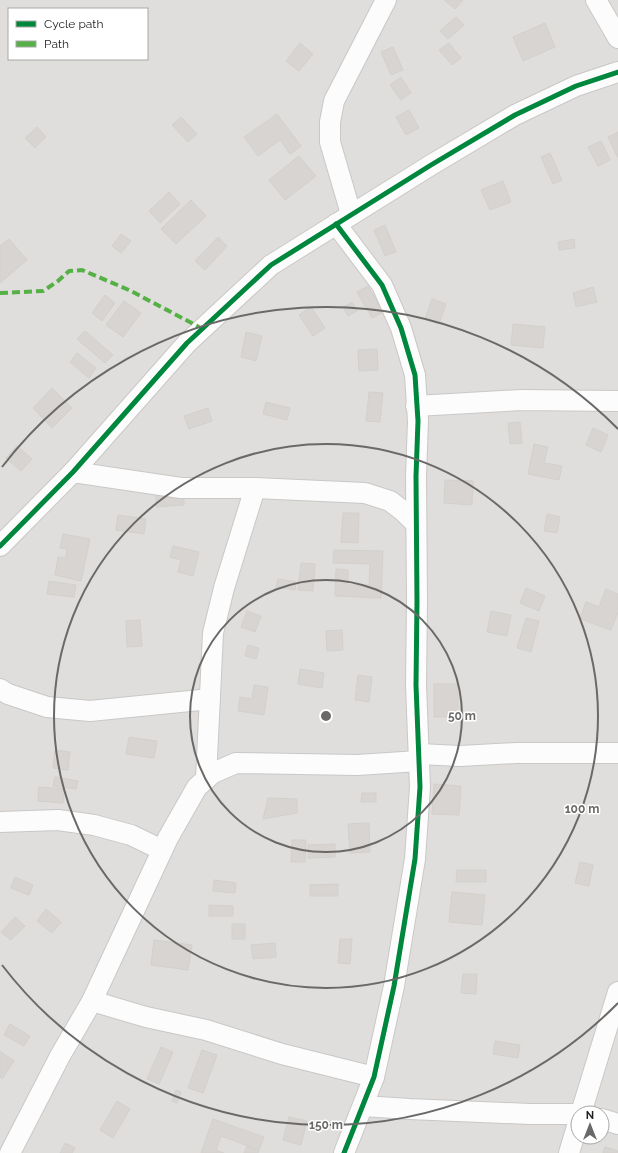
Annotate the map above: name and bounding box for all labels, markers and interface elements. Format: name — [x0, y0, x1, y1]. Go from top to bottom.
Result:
legend — [8, 8, 148, 60]
text: Cycle path — [44, 17, 103, 31]
text: Path — [44, 37, 69, 51]
centre of rings — [319, 709, 333, 723]
text: 50 m — [448, 709, 476, 723]
text: 100 m — [565, 802, 599, 816]
north arrow — [570, 1105, 610, 1145]
text: N — [586, 1109, 594, 1122]
text: 150 m — [309, 1118, 343, 1132]

